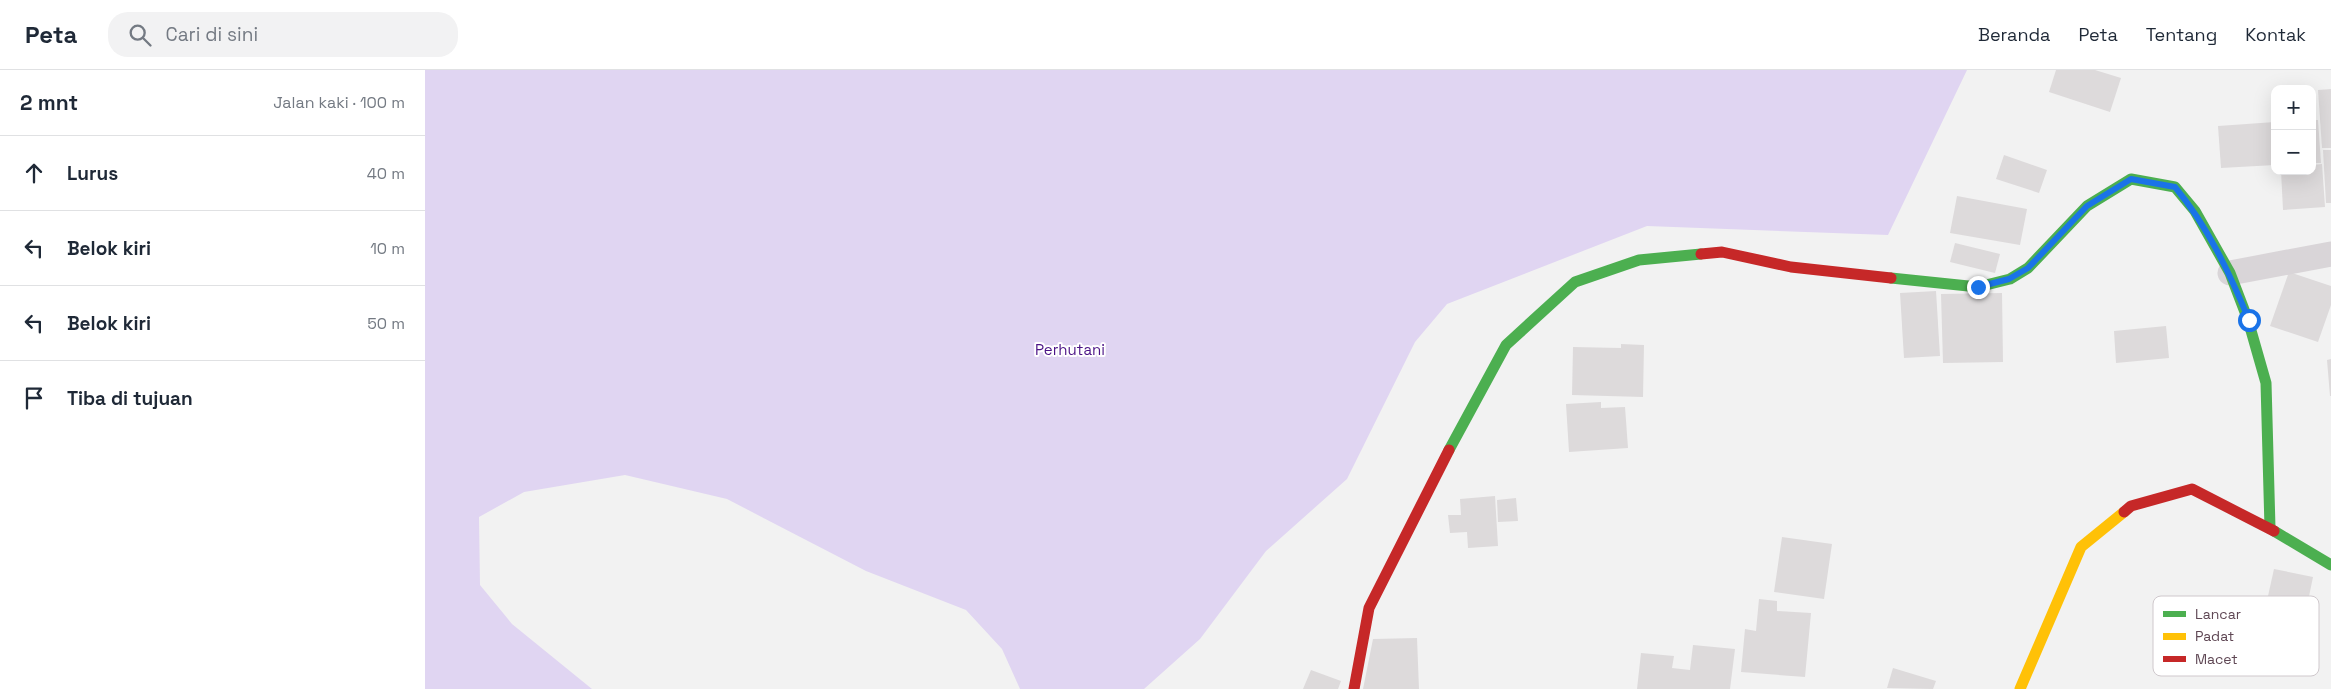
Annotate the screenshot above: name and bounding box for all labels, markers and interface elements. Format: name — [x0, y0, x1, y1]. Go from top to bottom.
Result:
search box — [108, 12, 458, 57]
text: Peta — [25, 19, 78, 50]
icon: search — [126, 21, 154, 49]
text: Cari di sini — [166, 22, 258, 47]
text: Beranda — [1978, 23, 2050, 46]
text: Peta — [2078, 23, 2118, 46]
text: Tentang — [2146, 23, 2217, 46]
text: Kontak — [2245, 23, 2306, 46]
map controls — [2271, 85, 2316, 175]
button: + — [2271, 85, 2316, 130]
text: 2 mnt — [20, 89, 78, 116]
text: Jalan kaki · 100 m — [273, 92, 405, 113]
button: − — [2271, 130, 2316, 175]
icon: ahead — [20, 159, 48, 187]
text: Lurus — [67, 161, 118, 186]
text: 40 m — [367, 163, 405, 184]
icon: left — [20, 234, 48, 262]
text: Belok kiri — [67, 236, 151, 261]
text: 10 m — [370, 238, 405, 259]
route end — [1967, 276, 1990, 299]
icon: left — [20, 309, 48, 337]
route start — [2238, 309, 2261, 332]
text: Belok kiri — [67, 311, 151, 336]
text: 50 m — [367, 313, 405, 334]
park label: Perhutani — [1035, 340, 1105, 359]
icon: arrive — [20, 384, 48, 412]
text: Tiba di tujuan — [67, 386, 193, 411]
legend — [2153, 596, 2319, 676]
text: Lancar — [2195, 605, 2241, 623]
text: Padat — [2195, 627, 2234, 645]
text: Macet — [2195, 650, 2238, 668]

